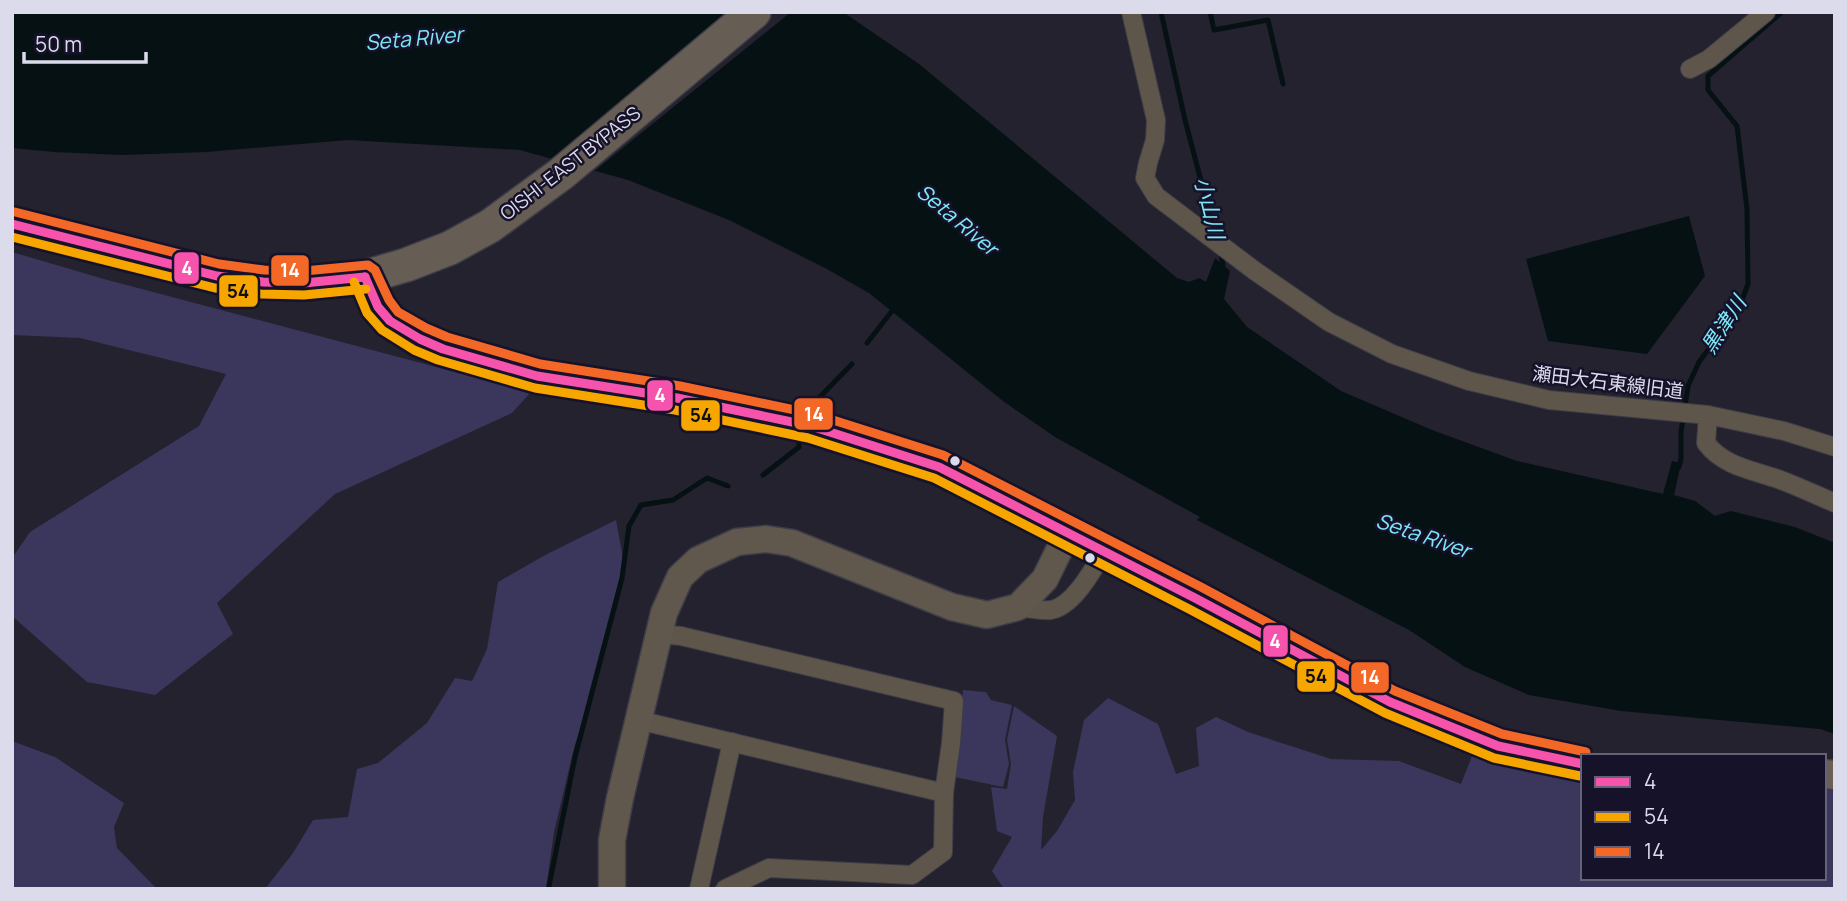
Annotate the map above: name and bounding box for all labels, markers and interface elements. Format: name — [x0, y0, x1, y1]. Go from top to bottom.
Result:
water label: Seta River — [364, 20, 466, 56]
scale bar — [24, 21, 147, 65]
text: 50 m — [35, 30, 82, 58]
street label: OISHI-EAST BYPASS — [494, 100, 646, 226]
water label: 小山川 — [1189, 174, 1232, 244]
water label: Seta River — [911, 177, 1006, 263]
line badge: 4 — [173, 251, 200, 285]
line badge: 14 — [270, 254, 310, 287]
text: 4 — [181, 255, 193, 281]
text: 14 — [280, 257, 300, 283]
line badge: 54 — [218, 274, 259, 308]
text: 54 — [227, 278, 249, 304]
water label: 黒津川 — [1694, 289, 1753, 358]
street label: 瀬田大石東線旧道 — [1531, 360, 1685, 404]
line badge: 4 — [646, 379, 674, 412]
text: 4 — [654, 382, 666, 408]
line badge: 14 — [793, 397, 834, 431]
line badge: 54 — [680, 399, 721, 432]
text: 14 — [804, 401, 824, 427]
text: 54 — [690, 402, 712, 428]
unlabelled marker — [948, 454, 962, 468]
water label: Seta River — [1373, 506, 1476, 565]
unlabelled marker — [1083, 551, 1097, 565]
line badge: 4 — [1262, 624, 1289, 658]
text: 4 — [1269, 628, 1281, 654]
line badge: 54 — [1296, 660, 1336, 693]
line badge: 14 — [1350, 661, 1390, 694]
text: 54 — [1305, 663, 1327, 689]
text: 14 — [1360, 664, 1380, 690]
legend — [1581, 754, 1826, 880]
text: 4 — [1644, 767, 1656, 795]
text: 54 — [1644, 802, 1669, 830]
text: 14 — [1644, 837, 1665, 865]

